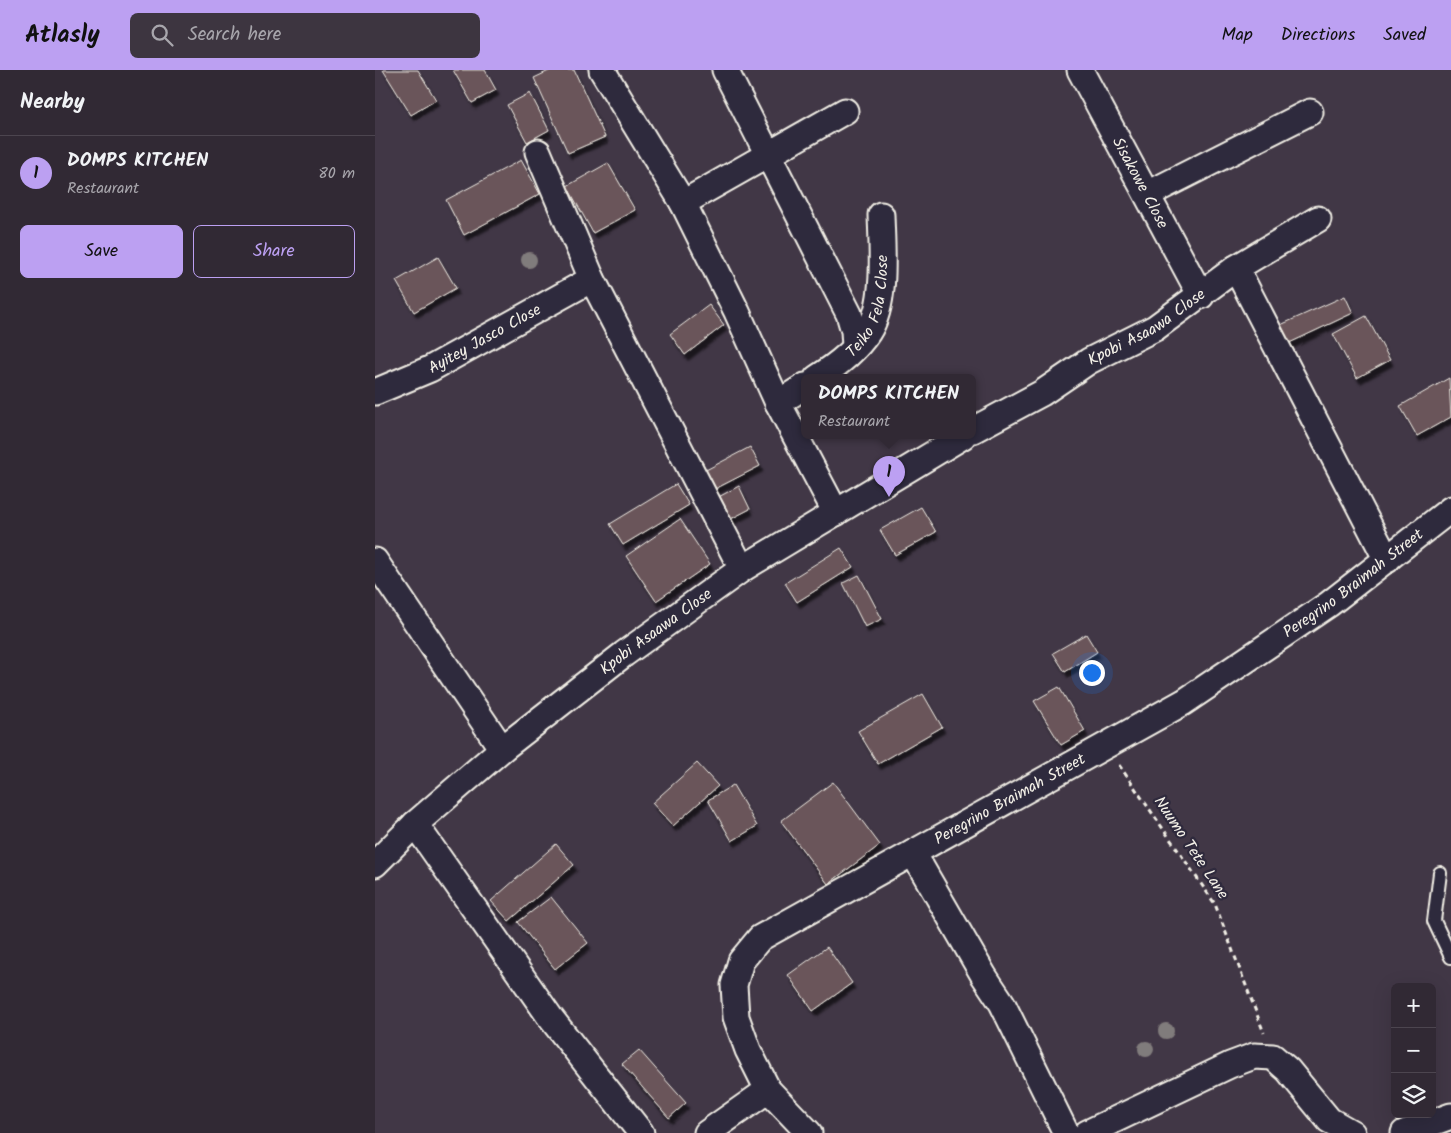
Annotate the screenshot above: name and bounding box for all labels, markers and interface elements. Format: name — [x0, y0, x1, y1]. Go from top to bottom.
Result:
search box — [130, 13, 480, 58]
text: Atlasly — [25, 16, 100, 55]
text: Search here — [188, 20, 281, 50]
icon: search — [148, 21, 176, 49]
text: Map — [1221, 21, 1253, 50]
text: Directions — [1281, 21, 1355, 50]
text: Saved — [1383, 21, 1426, 50]
text: Nearby — [20, 86, 85, 119]
street label: Sisakowe Close — [1106, 133, 1175, 233]
text: DOMPS KITCHEN — [67, 146, 208, 176]
text: 1 — [34, 161, 38, 186]
text: 80 m — [318, 161, 355, 186]
text: Restaurant — [67, 176, 139, 201]
button: Save — [20, 225, 183, 278]
button: Share — [193, 225, 355, 278]
street label: Teiko Fela Close — [840, 255, 895, 364]
street label: Kpobi Asaawa Close — [1083, 282, 1211, 372]
street label: Ayitey Jasco Close — [423, 297, 546, 380]
popup — [801, 374, 976, 439]
text: DOMPS KITCHEN — [818, 379, 959, 409]
text: Restaurant — [818, 409, 890, 434]
pin: 1 — [873, 456, 905, 497]
street label: Peregrino Braimah Street — [1278, 522, 1429, 644]
street label: Kpobi Asaawa Close — [594, 582, 717, 681]
your location — [1079, 660, 1105, 686]
street label: Peregrino Braimah Street — [929, 746, 1091, 851]
street label: Nuumo Tete Lane — [1147, 791, 1235, 905]
map controls — [1391, 983, 1436, 1118]
button: + — [1391, 983, 1436, 1028]
button: − — [1391, 1028, 1436, 1073]
button: layers — [1391, 1073, 1436, 1118]

